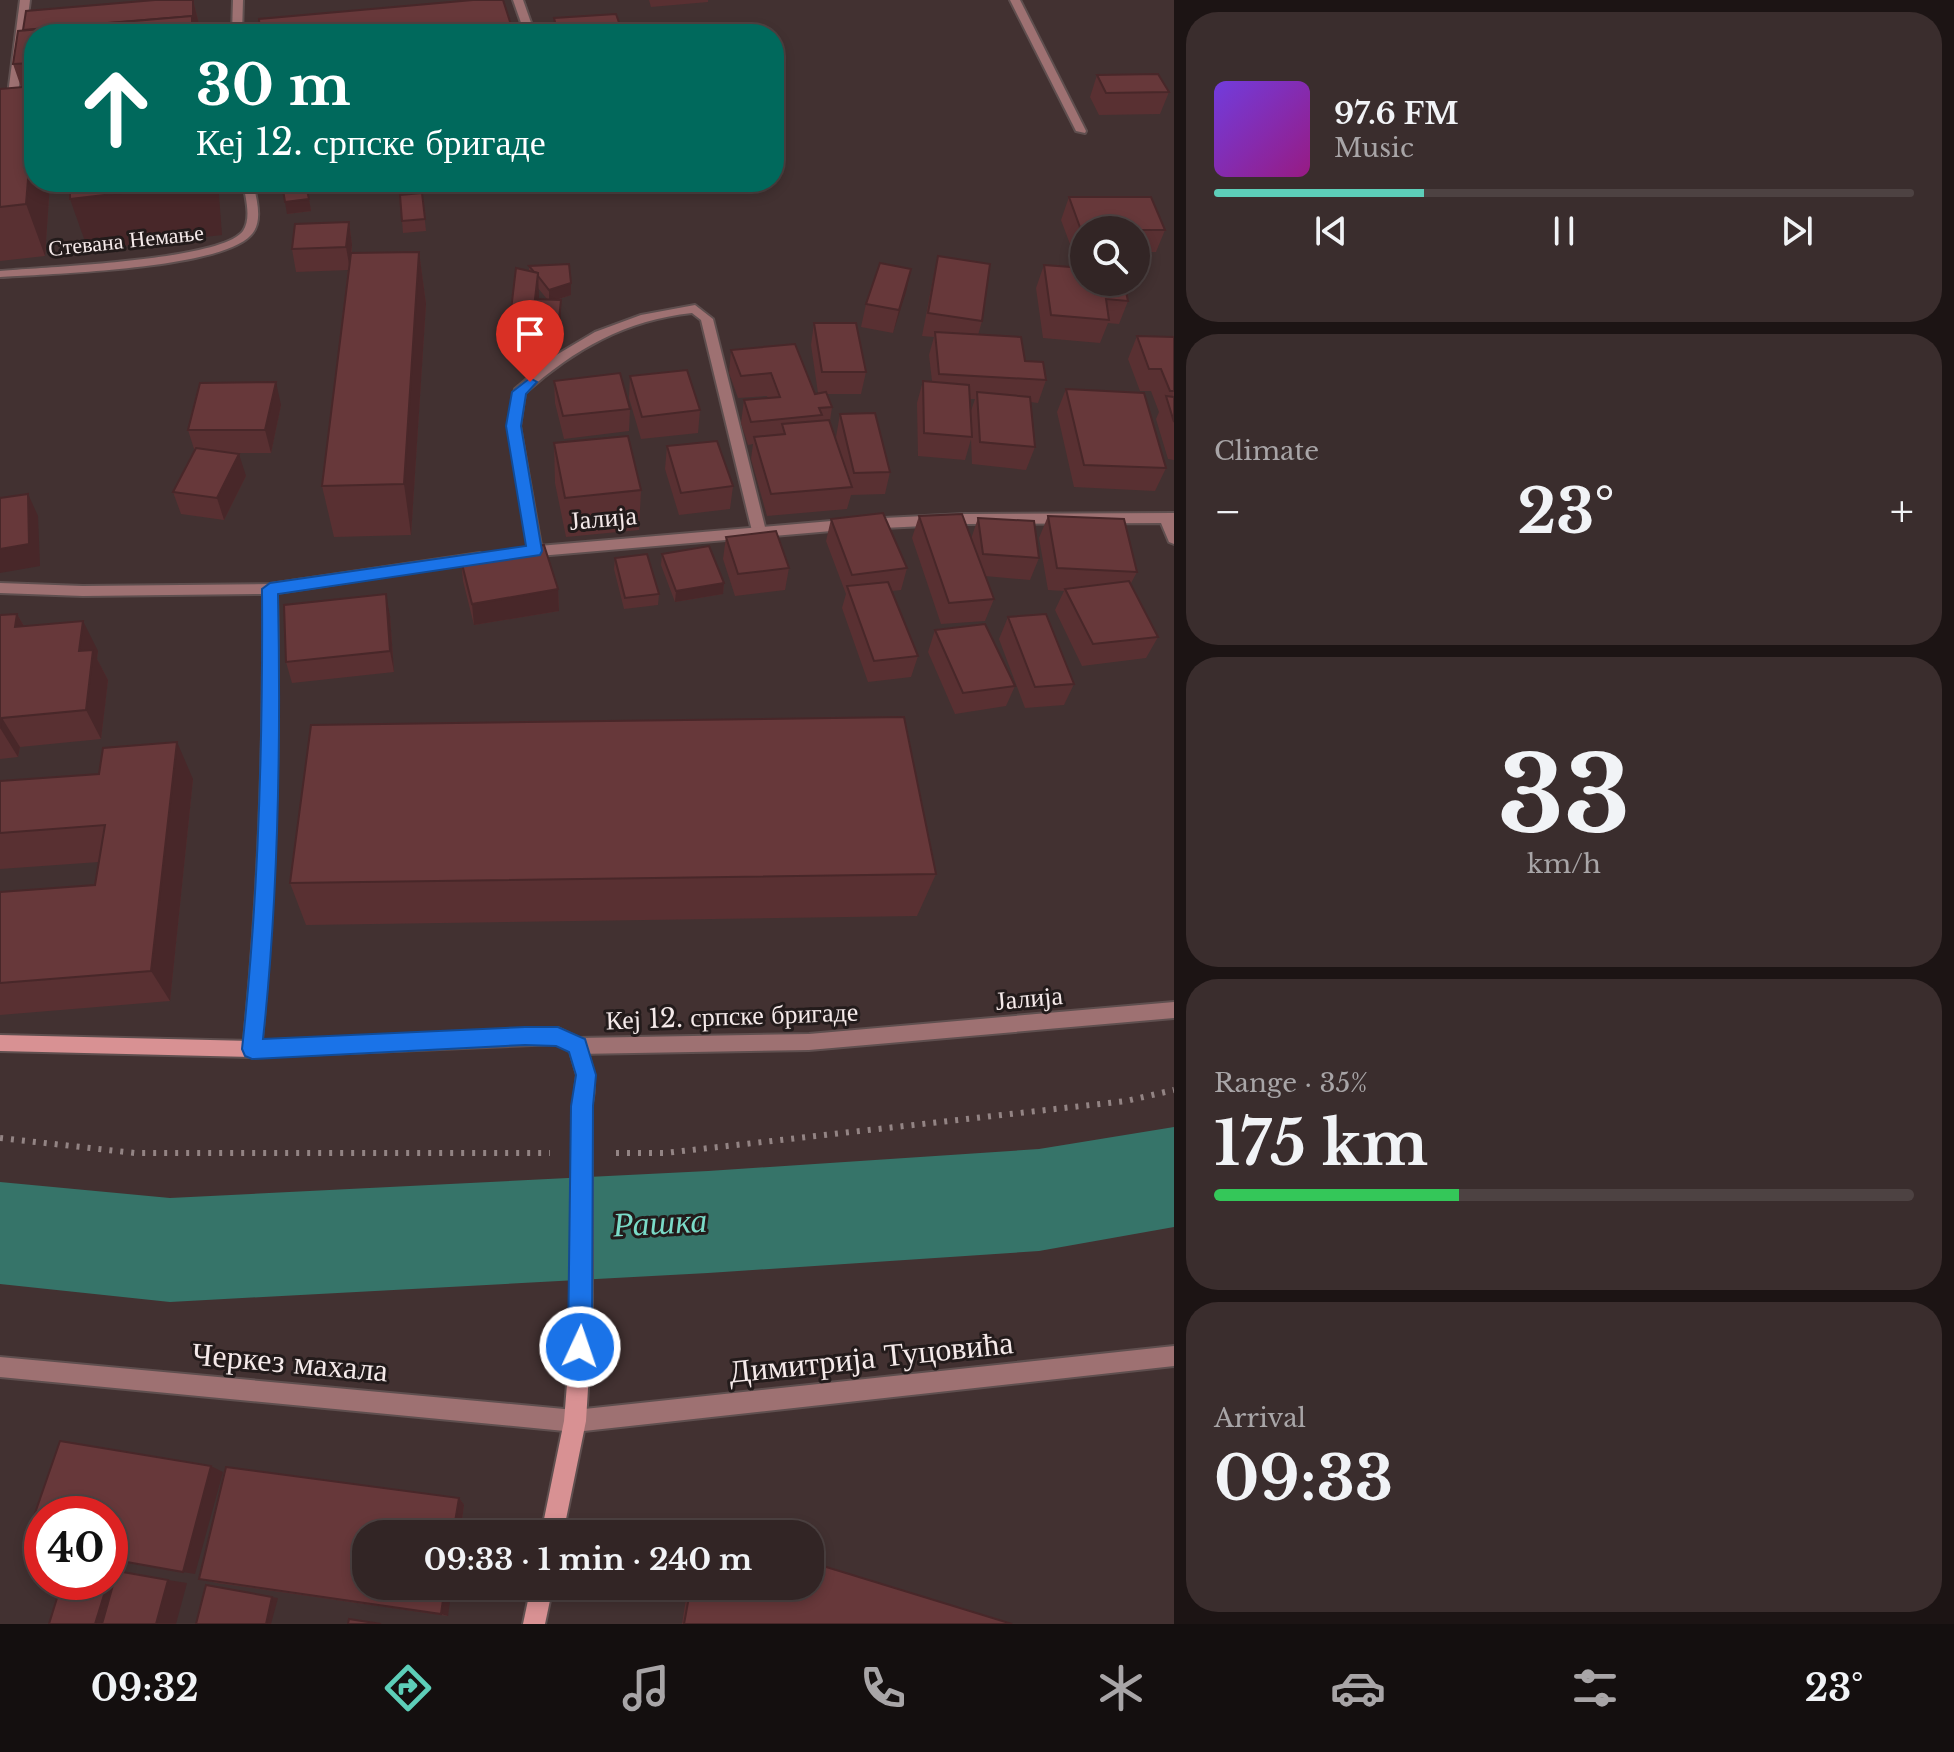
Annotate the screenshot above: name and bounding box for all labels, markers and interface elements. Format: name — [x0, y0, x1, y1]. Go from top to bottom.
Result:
text: 30 m — [196, 51, 351, 120]
icon: ahead — [64, 56, 168, 160]
text: 97.6 FM — [1334, 95, 1459, 132]
text: Кеј 12. српске бригаде — [196, 120, 546, 165]
text: Music — [1334, 132, 1414, 164]
icon: previous — [1309, 209, 1353, 253]
icon: pause — [1542, 209, 1586, 253]
icon: next — [1775, 209, 1819, 253]
map controls — [1070, 216, 1150, 296]
button: search — [1070, 216, 1150, 296]
street label: Стевана Немање — [47, 219, 205, 262]
pin — [496, 300, 564, 382]
icon: arrive — [508, 312, 552, 356]
text: Climate — [1214, 435, 1319, 467]
text: 23° — [1517, 475, 1615, 549]
text: − — [1214, 484, 1242, 539]
text: + — [1890, 484, 1914, 539]
street label: Јалија — [568, 499, 638, 537]
text: 33 — [1498, 731, 1630, 860]
text: km/h — [1527, 848, 1601, 880]
street label: Јалија — [994, 979, 1064, 1017]
street label: Кеј 12. српске бригаде — [605, 996, 859, 1036]
text: Range · 35% — [1214, 1067, 1368, 1099]
text: 175 km — [1214, 1107, 1428, 1181]
water label: Рашка — [611, 1199, 708, 1245]
position arrow — [538, 1305, 622, 1389]
street label: Димитрија Туцовића — [727, 1322, 1015, 1392]
street label: Черкез махала — [190, 1334, 390, 1390]
text: Arrival — [1214, 1402, 1306, 1434]
text: 09:33 — [1214, 1442, 1393, 1516]
speed limit sign: 40 — [24, 1496, 128, 1600]
text: 09:33 · 1 min · 240 m — [424, 1541, 752, 1578]
icon: directions — [380, 1660, 436, 1716]
icon: music — [618, 1660, 674, 1716]
icon: phone — [855, 1660, 911, 1716]
icon: climate — [1093, 1660, 1149, 1716]
icon: car — [1330, 1660, 1386, 1716]
icon: filters — [1567, 1660, 1623, 1716]
text: 09:32 — [91, 1666, 199, 1711]
text: 23° — [1805, 1666, 1863, 1711]

